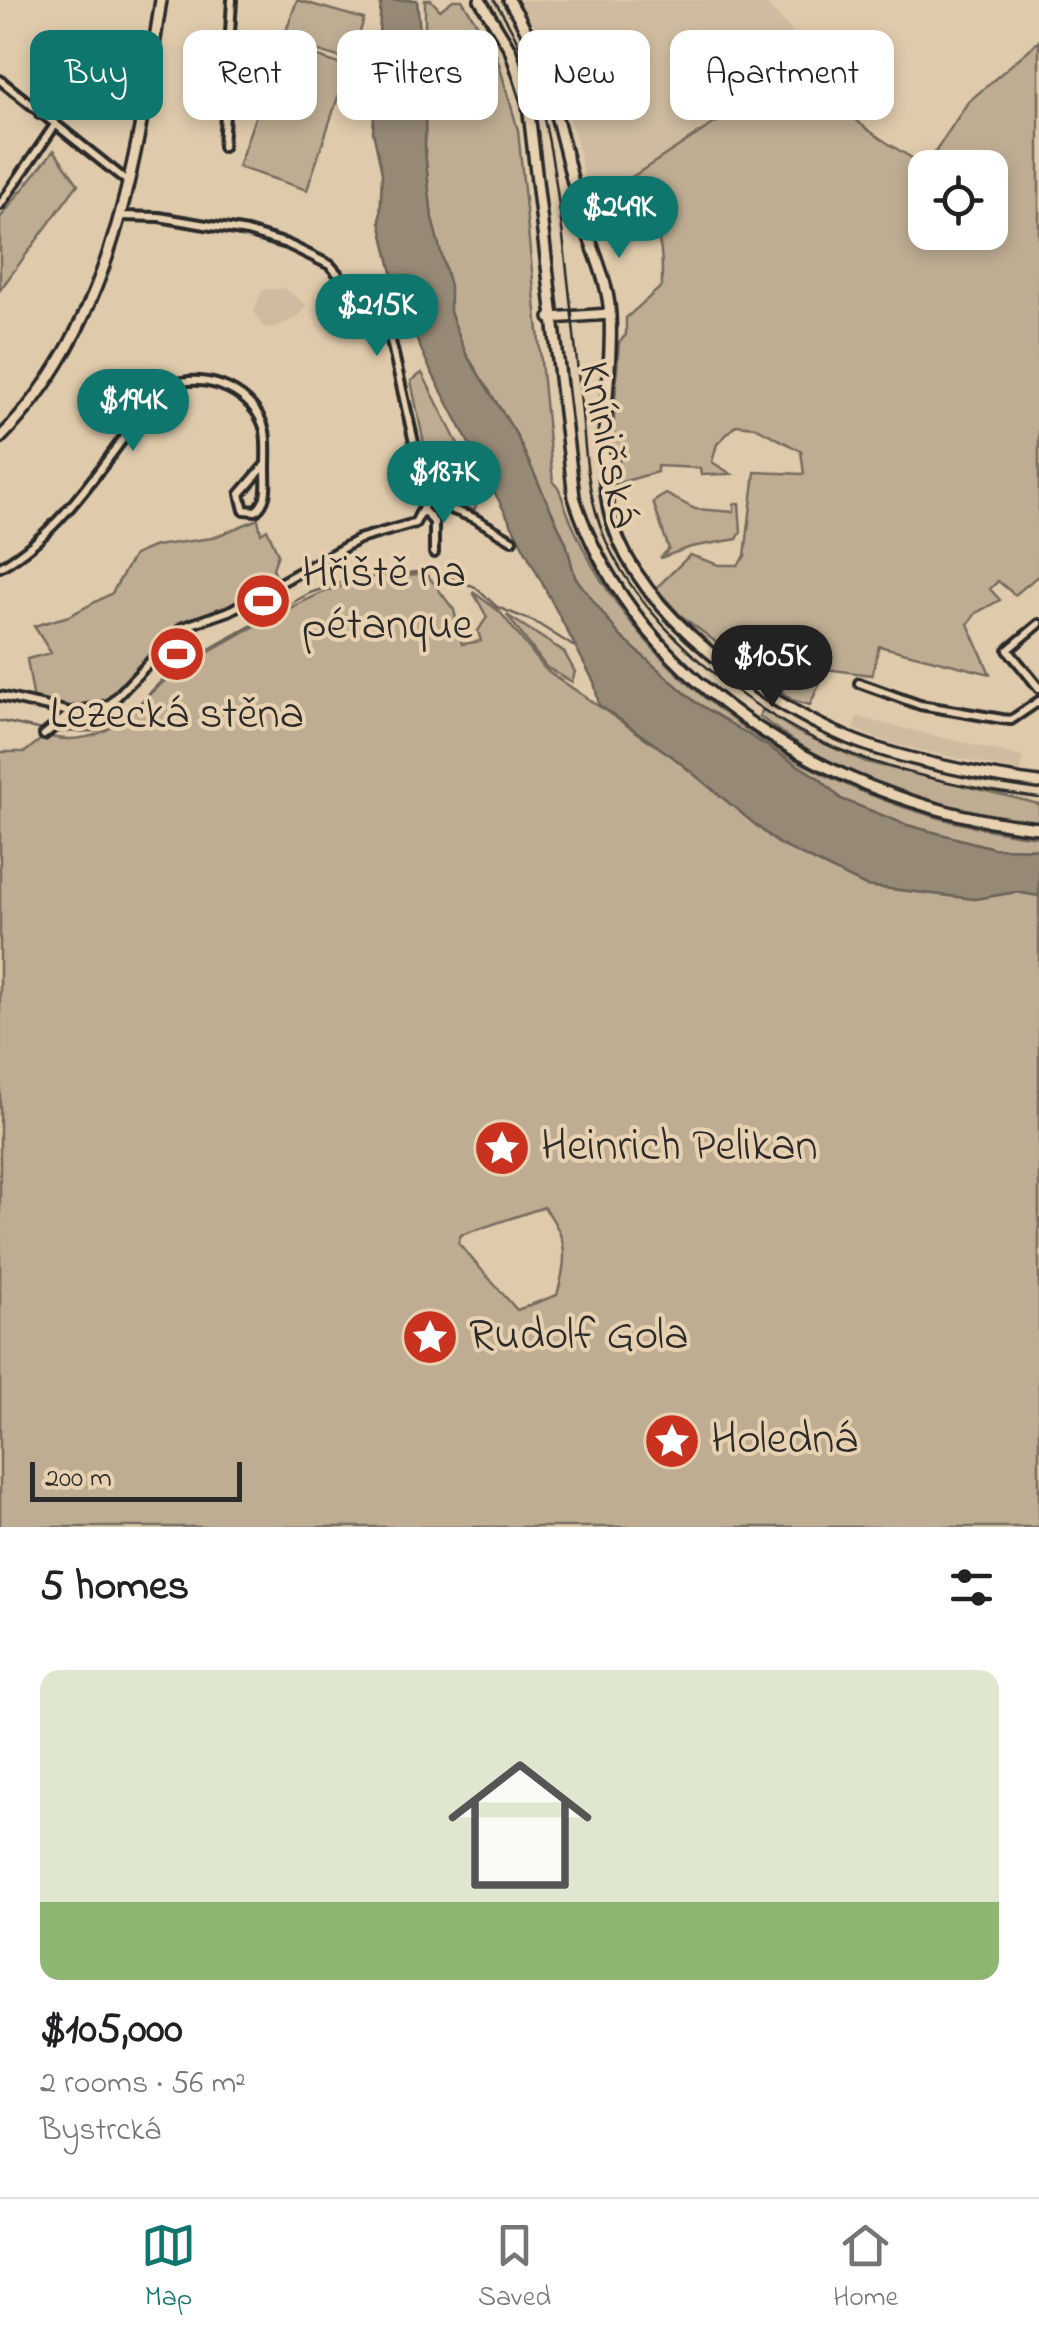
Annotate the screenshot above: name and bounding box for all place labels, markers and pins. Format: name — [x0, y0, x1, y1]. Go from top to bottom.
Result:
pin: $249K — [549, 176, 689, 261]
pin: $215K — [307, 274, 447, 359]
pin: $194K — [63, 369, 203, 454]
pin: $187K — [374, 441, 514, 526]
place label: Hřiště na pétanque — [302, 542, 474, 660]
sports icon: Hřiště na pétanque — [233, 571, 293, 631]
sports icon: Lezecká stěna — [147, 624, 207, 684]
pin: $105K — [702, 625, 842, 710]
place label: Lezecká stěna — [50, 683, 304, 749]
place label: Heinrich Pelikan — [541, 1115, 818, 1181]
place icon: Heinrich Pelikan — [472, 1118, 532, 1178]
place label: Rudolf Gola — [469, 1304, 689, 1370]
place icon: Rudolf Gola — [400, 1307, 460, 1367]
place label: Holedná — [711, 1408, 857, 1474]
place icon: Holedná — [642, 1411, 702, 1471]

